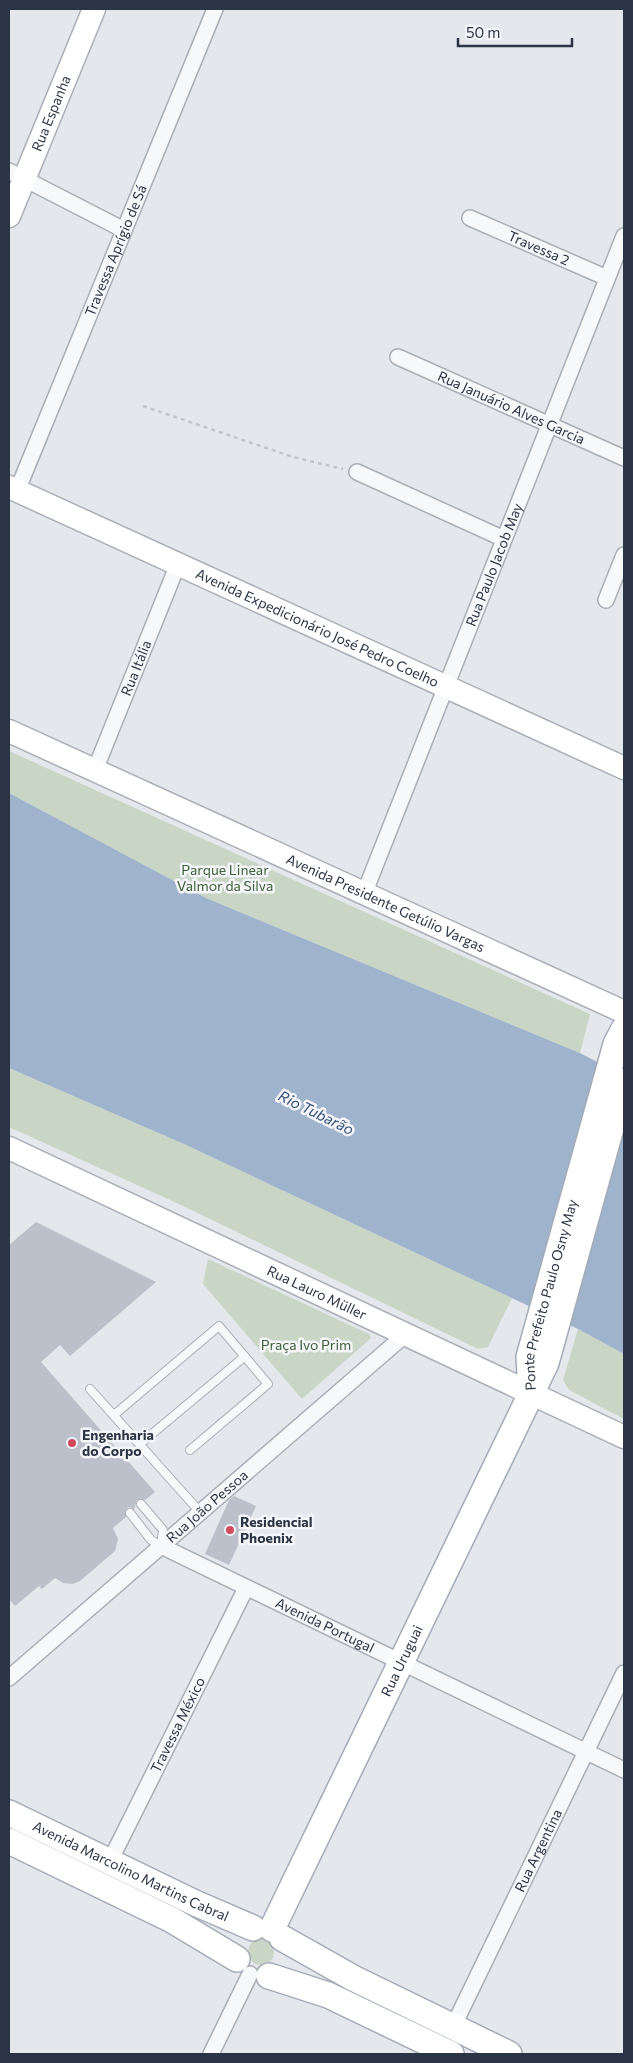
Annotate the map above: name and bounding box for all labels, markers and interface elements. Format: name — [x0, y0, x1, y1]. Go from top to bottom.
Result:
scale bar — [458, 15, 572, 47]
text: 50 m — [466, 23, 500, 41]
street label: Rua Espanha — [27, 73, 74, 154]
street label: Travessa Aprígio de Sá — [81, 182, 150, 319]
street label: Travessa 2 — [506, 227, 572, 269]
street label: Rua Januário Alves Garcia — [435, 367, 588, 447]
street label: Rua Paulo Jacob May — [462, 500, 526, 629]
street label: Avenida Expedicionário José Pedro Coelho — [193, 565, 442, 690]
street label: Rua Itália — [117, 637, 154, 698]
street label: Avenida Presidente Getúlio Vargas — [284, 850, 488, 955]
park label: Parque Linear Valmor da Silva — [177, 861, 273, 894]
water label: Rio Tubarão — [276, 1086, 357, 1138]
street label: Ponte Prefeito Paulo Osny May — [520, 1197, 580, 1391]
street label: Rua Lauro Müller — [264, 1261, 370, 1323]
park label: Praça Ivo Prim — [261, 1336, 351, 1353]
place label: Engenharia do Corpo — [82, 1426, 154, 1459]
marker: Engenharia do Corpo — [66, 1437, 78, 1449]
street label: Rua João Pessoa — [162, 1466, 251, 1546]
place label: Residencial Phoenix — [240, 1513, 313, 1546]
marker: Residencial Phoenix — [224, 1524, 236, 1536]
street label: Avenida Portugal — [273, 1594, 377, 1656]
street label: Rua Uruguai — [377, 1622, 426, 1699]
street label: Travessa México — [146, 1674, 208, 1775]
street label: Rua Argentina — [511, 1806, 565, 1895]
street label: Avenida Marcolino Martins Cabral — [30, 1817, 231, 1925]

